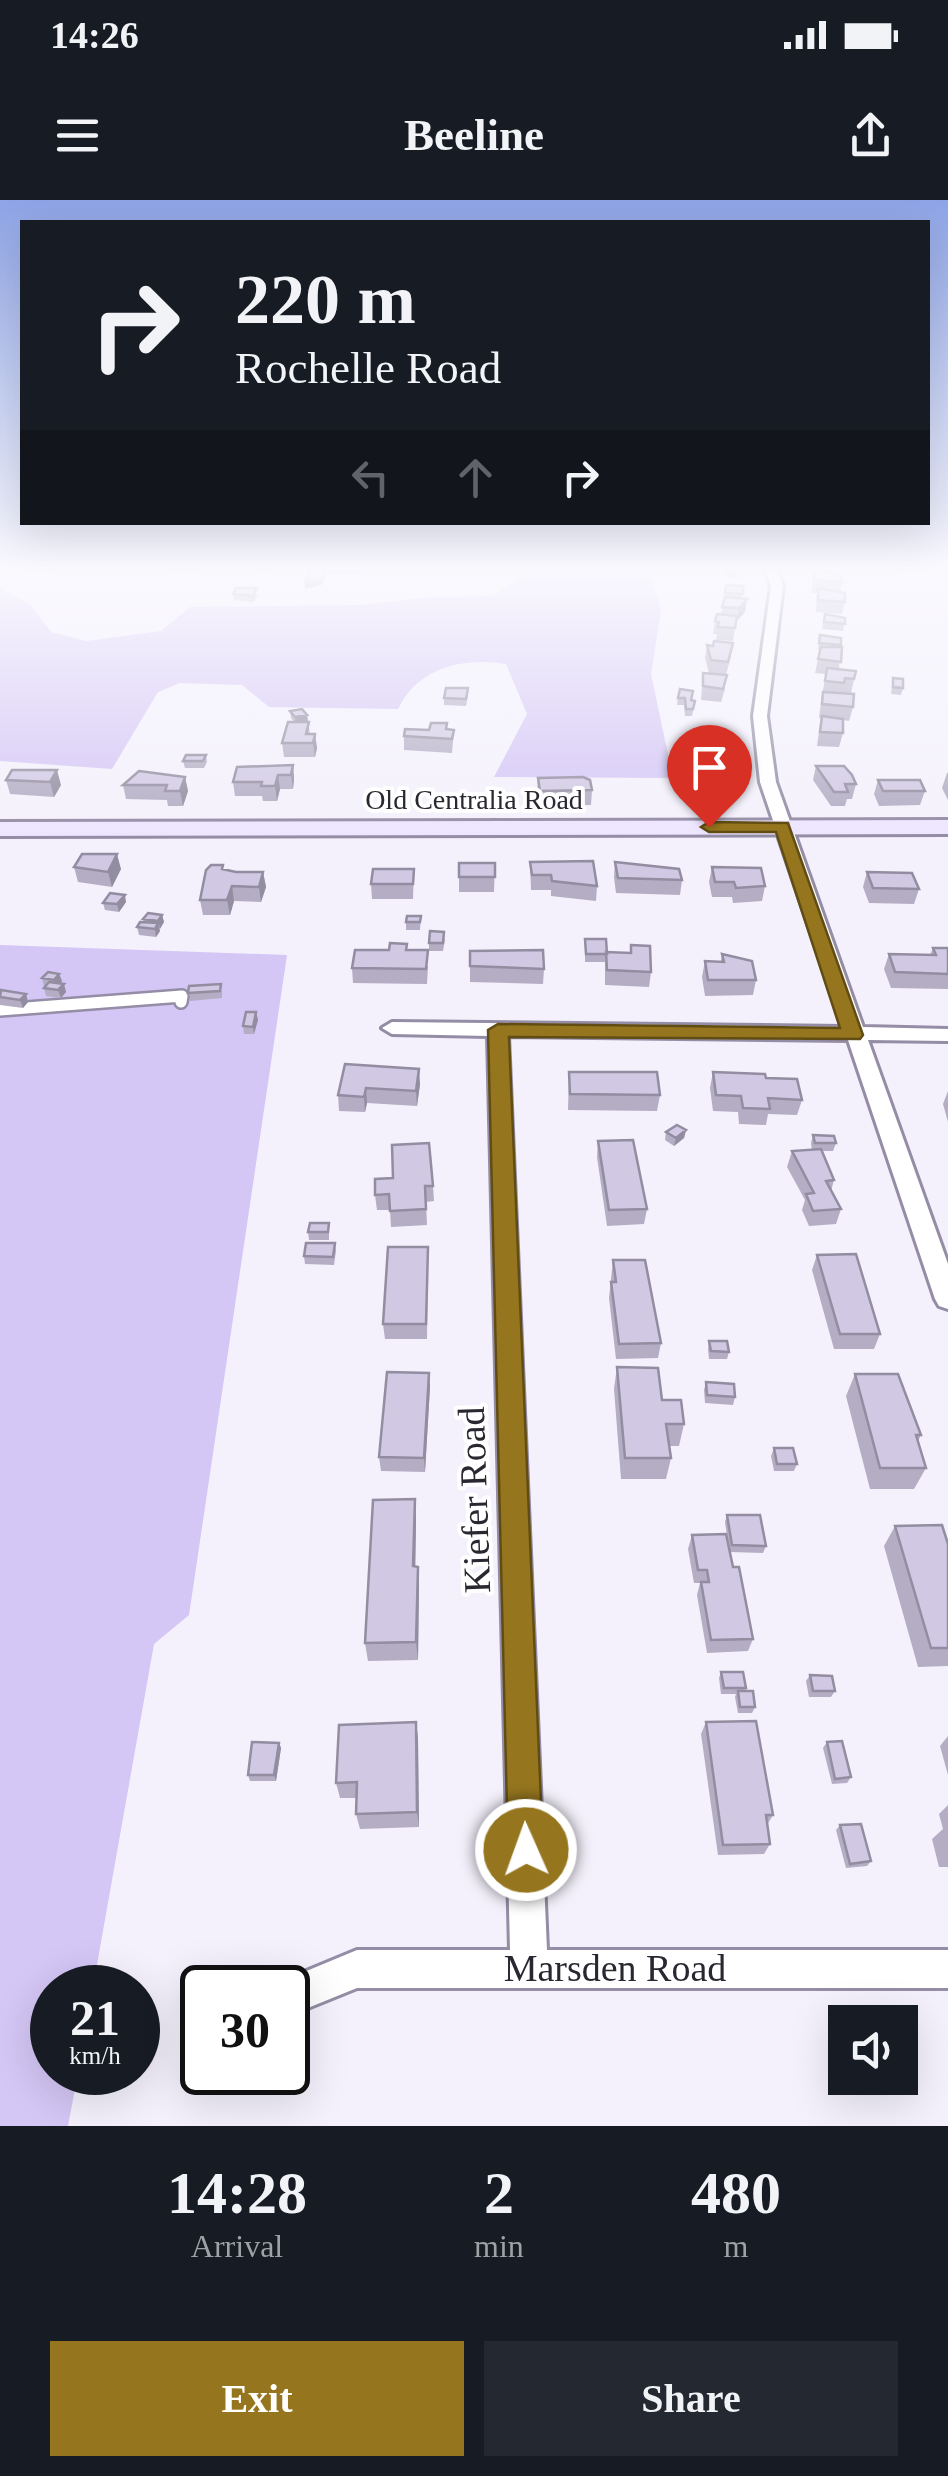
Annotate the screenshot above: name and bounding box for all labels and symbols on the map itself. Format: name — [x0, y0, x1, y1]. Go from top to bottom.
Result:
pin — [667, 725, 752, 828]
street label: Old Centralia Road — [365, 784, 583, 815]
street label: Kiefer Road — [450, 1406, 498, 1594]
position arrow — [474, 1798, 578, 1902]
street label: Marsden Road — [504, 1947, 726, 1989]
speed limit sign: 30 — [180, 1965, 310, 2095]

